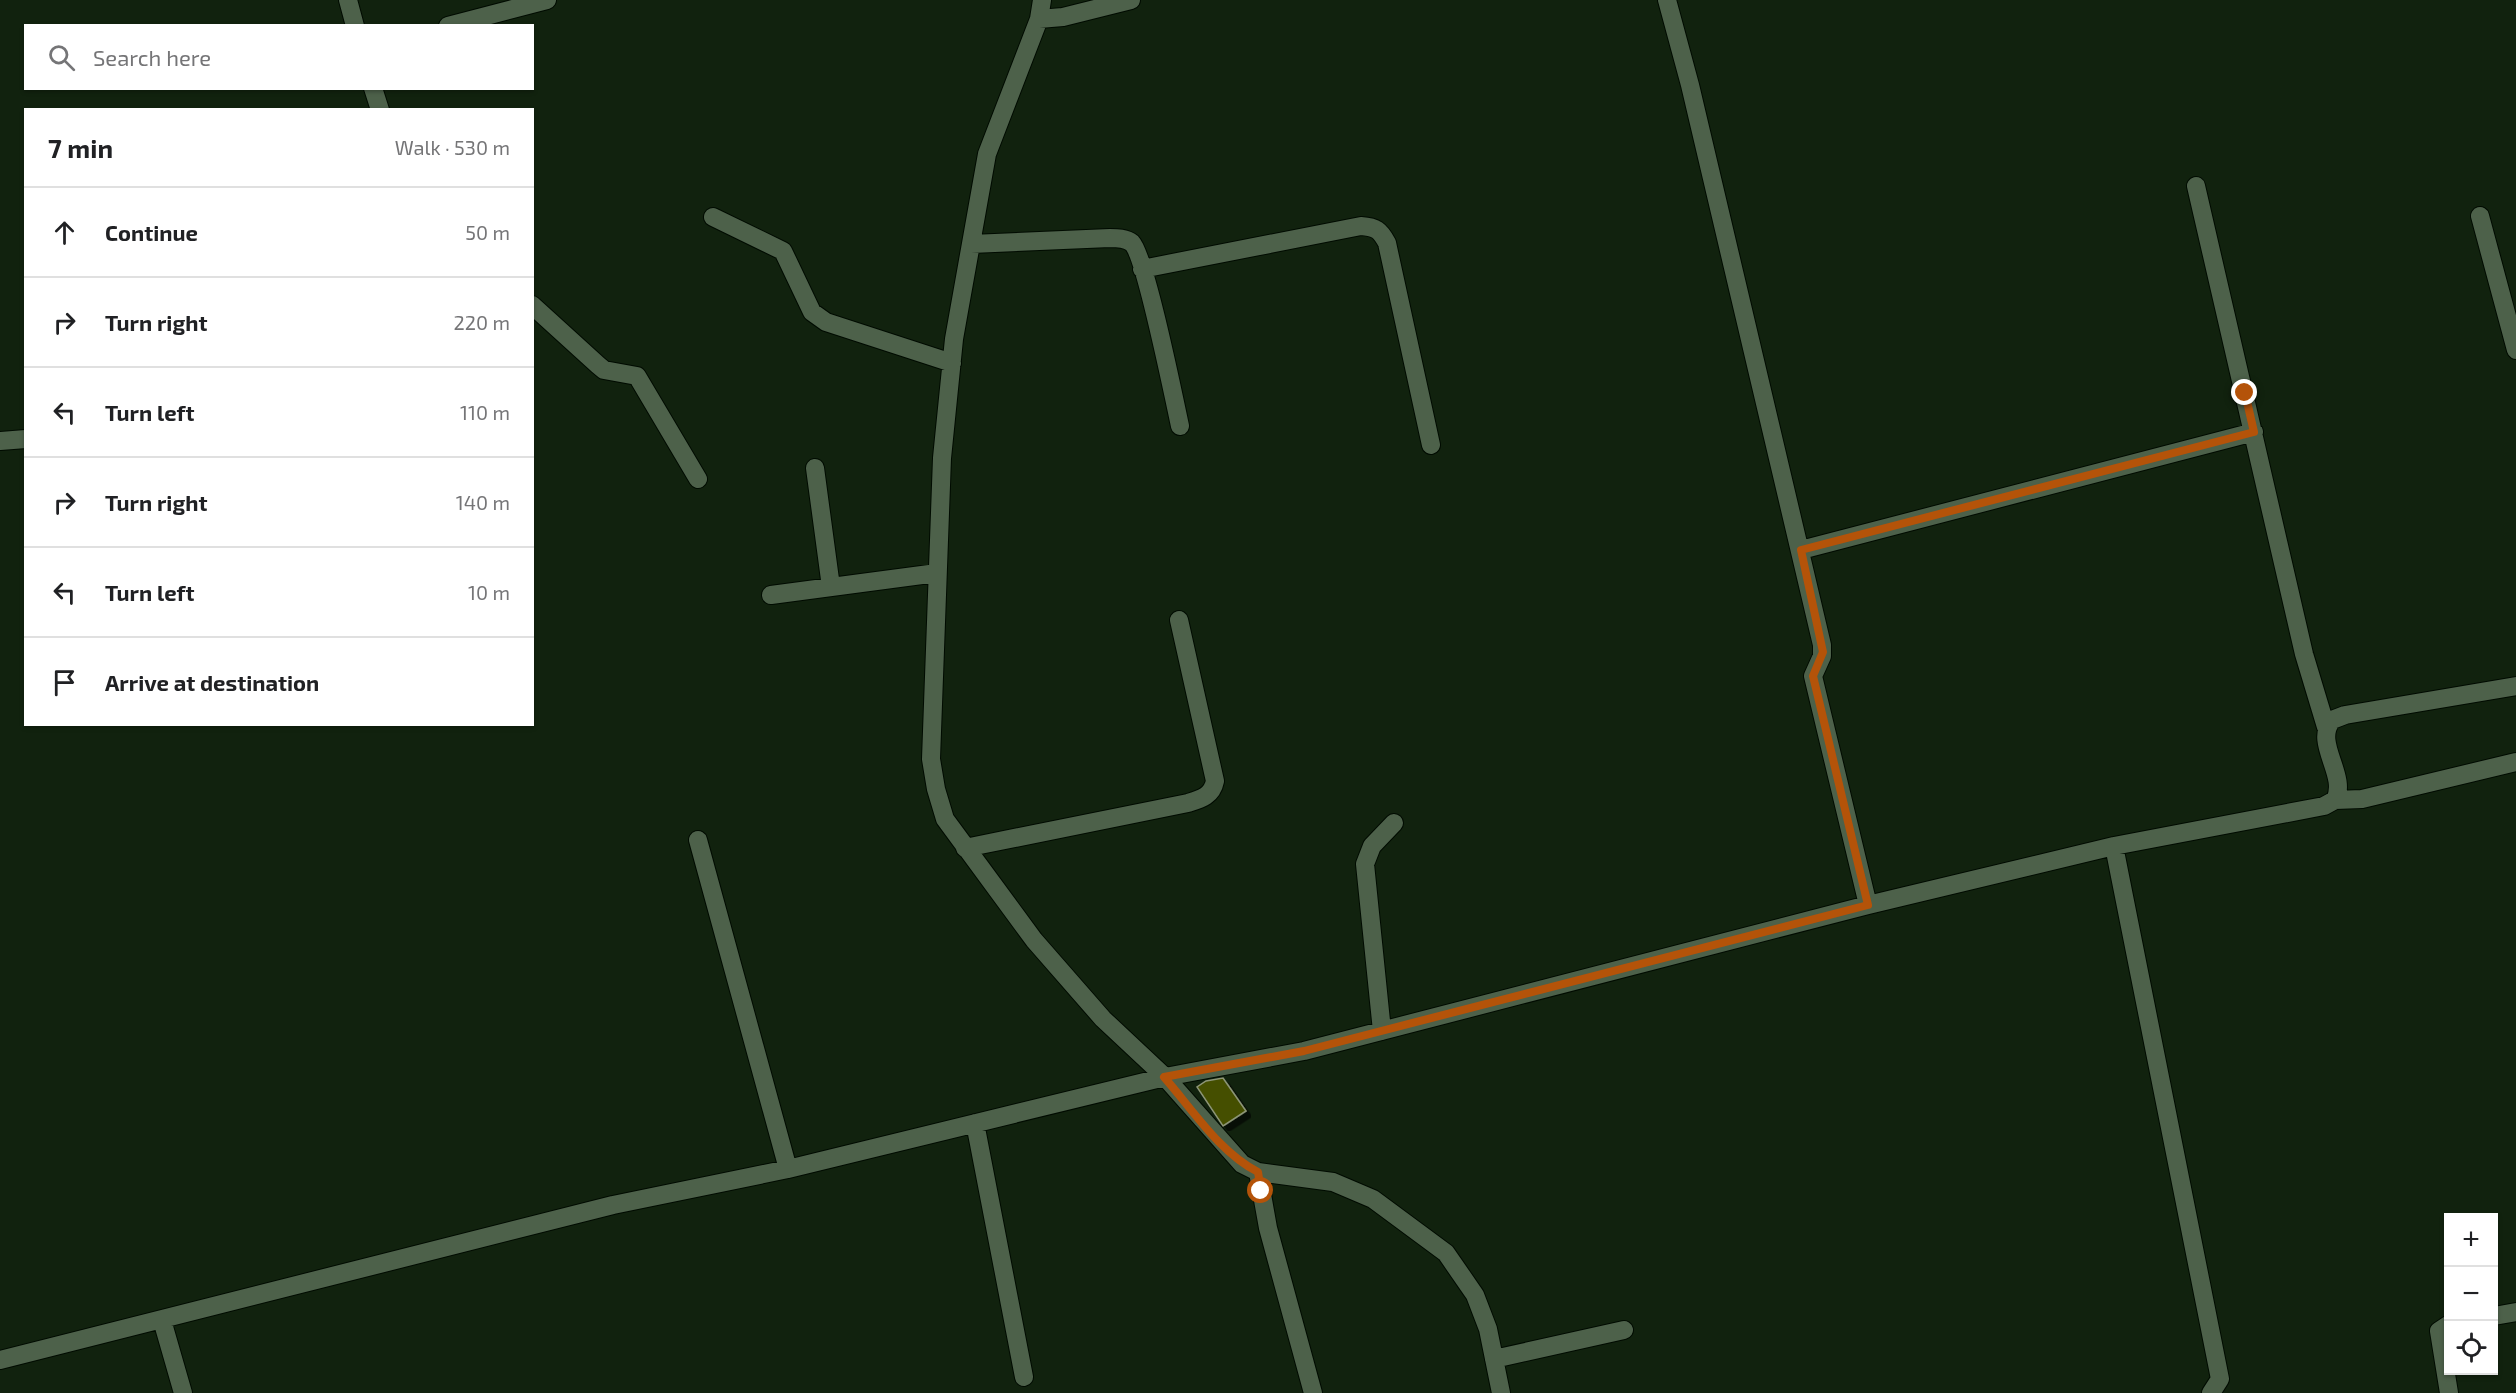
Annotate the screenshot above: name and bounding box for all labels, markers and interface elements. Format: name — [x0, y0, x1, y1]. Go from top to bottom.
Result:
search box — [24, 24, 534, 90]
icon: search — [45, 41, 78, 74]
text: Search here — [93, 44, 211, 70]
text: 7 min — [48, 132, 113, 163]
text: Walk · 530 m — [395, 135, 510, 159]
icon: ahead — [48, 216, 81, 249]
text: Continue — [105, 219, 198, 245]
text: 50 m — [465, 220, 510, 244]
icon: right — [48, 306, 81, 339]
text: Turn right — [105, 309, 207, 335]
text: 220 m — [453, 310, 510, 334]
route end — [2231, 379, 2257, 405]
icon: left — [48, 396, 81, 429]
text: Turn left — [105, 399, 194, 425]
text: 110 m — [460, 400, 510, 424]
icon: right — [48, 486, 81, 519]
text: Turn right — [105, 489, 207, 515]
text: 140 m — [456, 490, 510, 514]
icon: left — [48, 576, 81, 609]
text: Turn left — [105, 579, 194, 605]
text: 10 m — [468, 580, 510, 604]
icon: arrive — [48, 666, 81, 699]
text: Arrive at destination — [105, 669, 319, 695]
route start — [1247, 1177, 1273, 1203]
map controls — [2444, 1213, 2498, 1375]
button: + — [2444, 1213, 2498, 1267]
button: − — [2444, 1267, 2498, 1321]
button: locate — [2444, 1321, 2498, 1375]

